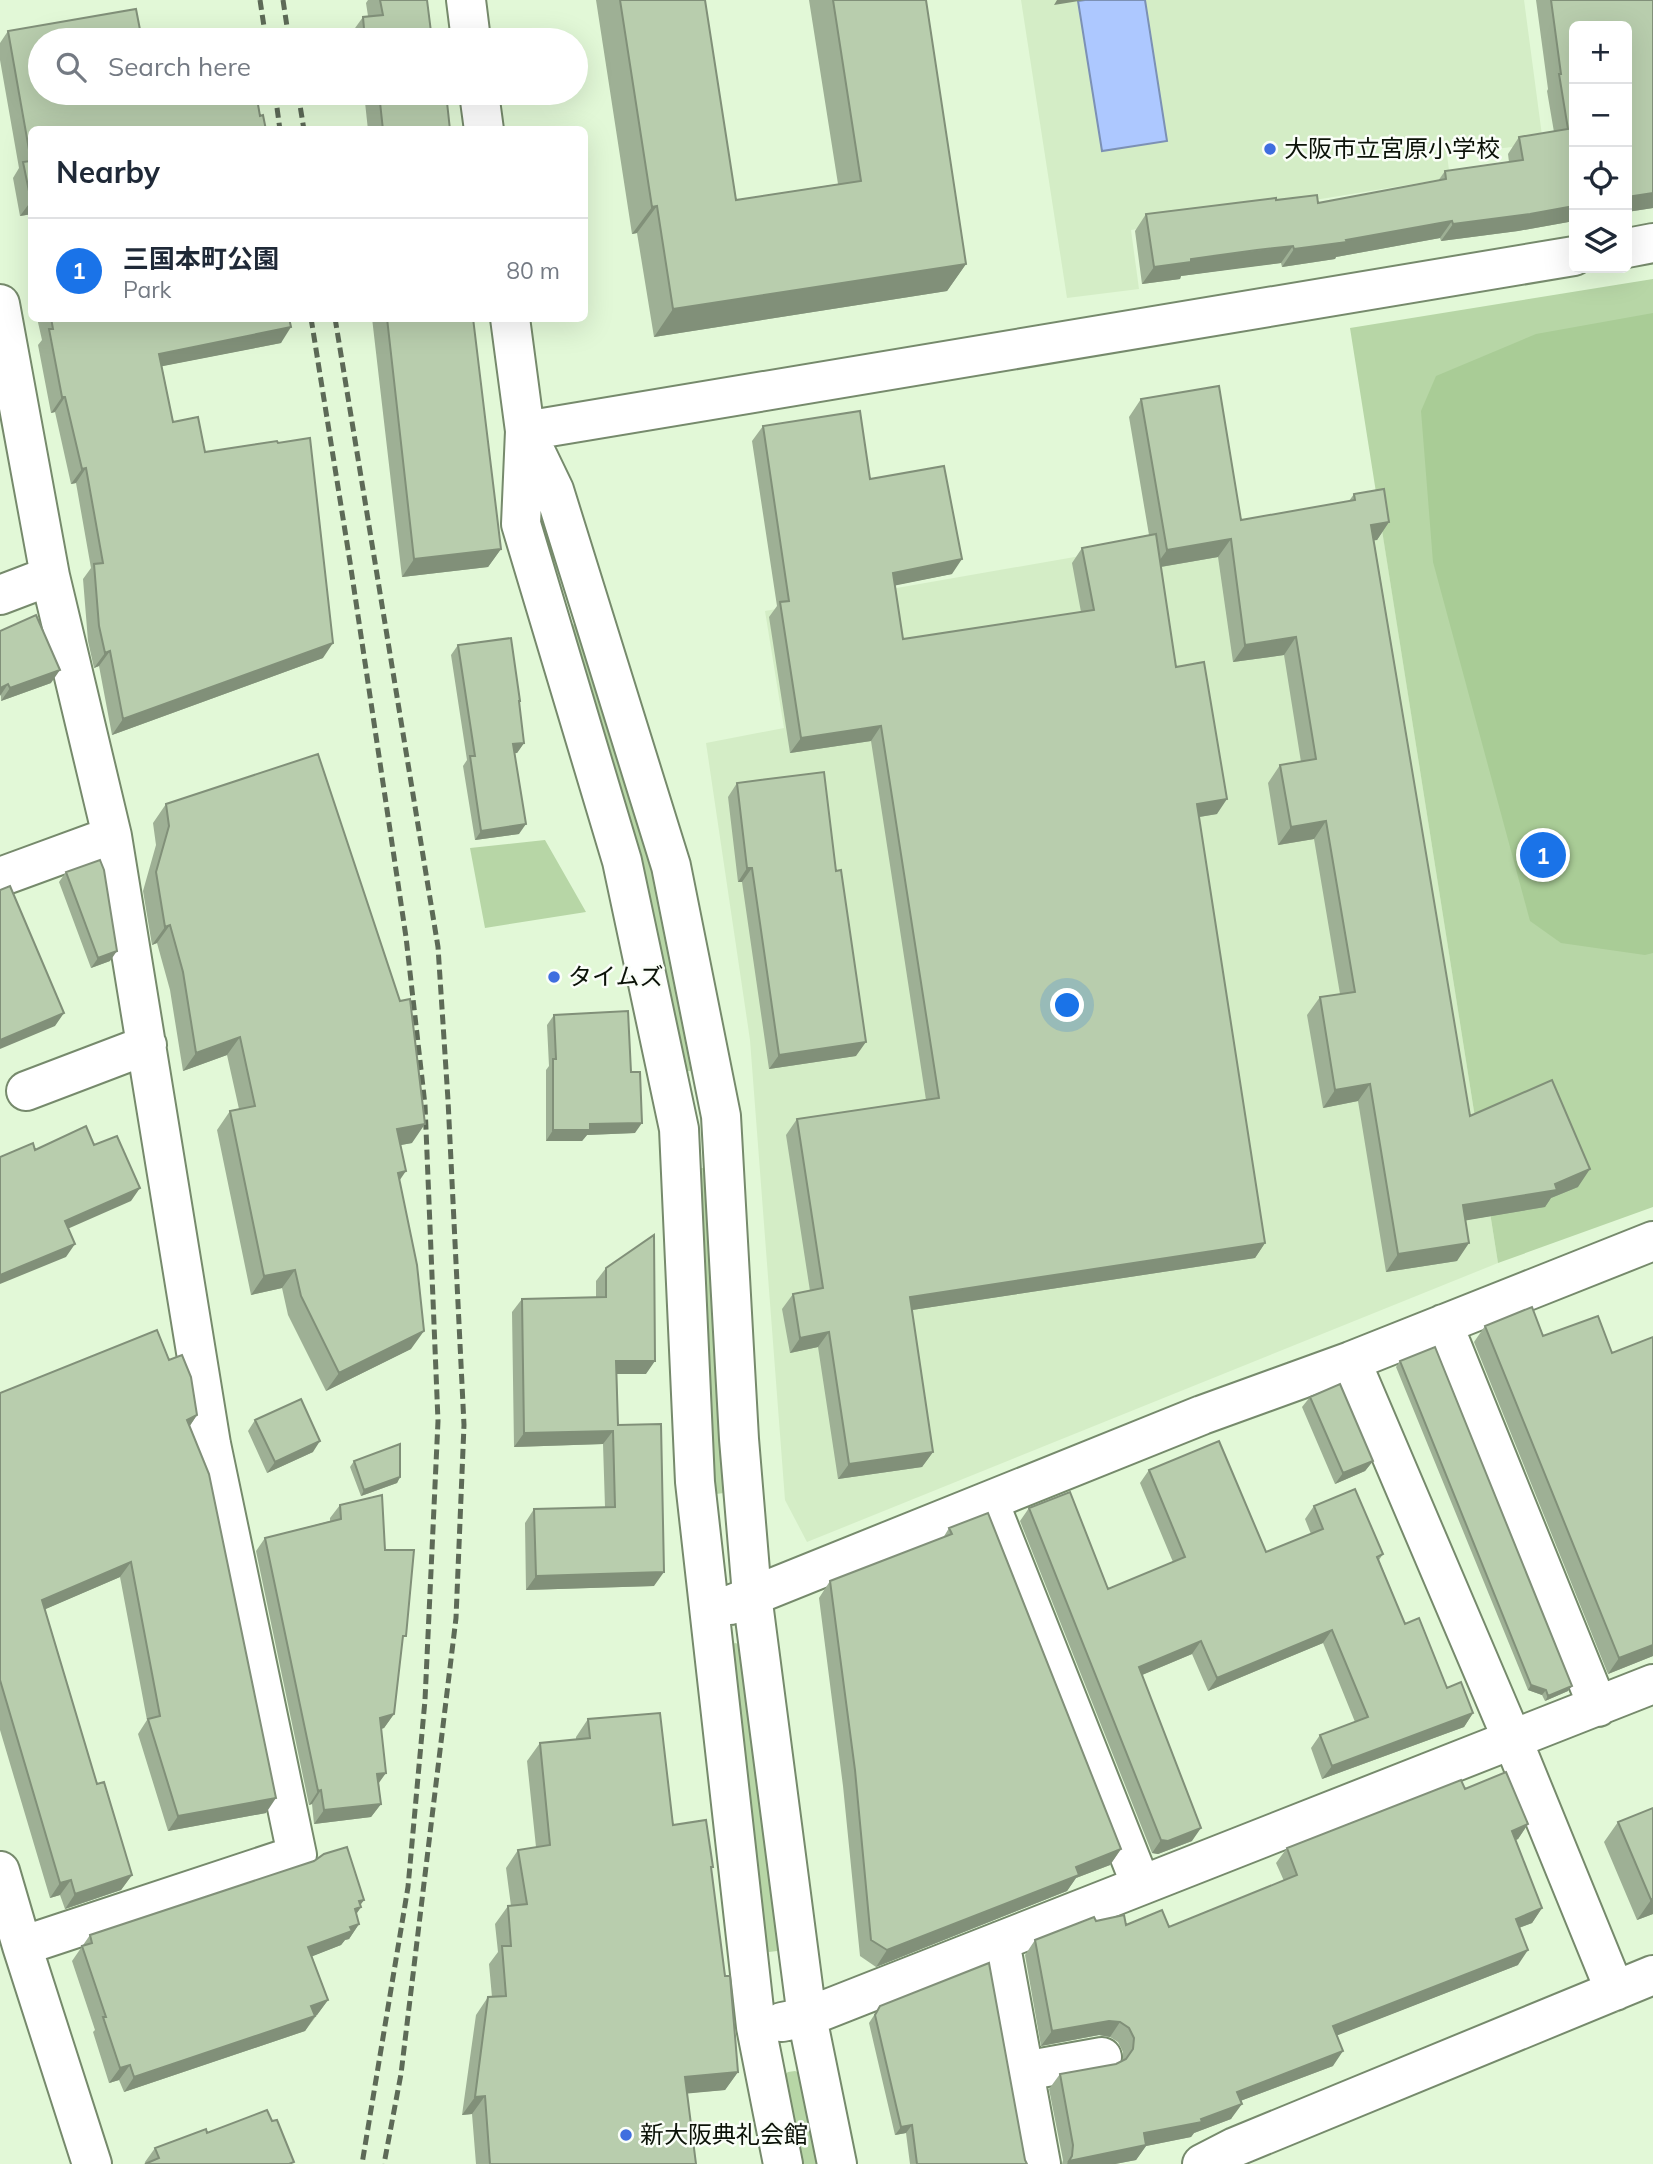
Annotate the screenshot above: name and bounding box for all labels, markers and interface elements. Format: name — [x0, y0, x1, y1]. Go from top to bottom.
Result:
map controls — [1569, 21, 1632, 273]
button: + — [1569, 21, 1632, 84]
search box — [28, 28, 588, 105]
icon: search — [52, 48, 90, 86]
text: Search here — [108, 50, 251, 83]
button: − — [1569, 84, 1632, 147]
place label: 大阪市立宮原小学校 — [1284, 133, 1500, 163]
marker: 大阪市立宮原小学校 — [1262, 141, 1278, 157]
button: locate — [1569, 147, 1632, 210]
text: Nearby — [56, 153, 160, 191]
button: layers — [1569, 210, 1632, 273]
text: 三国本町公園 — [123, 242, 279, 275]
text: 1 — [72, 256, 86, 285]
text: 80 m — [506, 256, 560, 285]
text: Park — [123, 275, 171, 304]
pin: 1 — [1520, 829, 1566, 881]
place label: タイムズ — [568, 961, 664, 991]
marker: タイムズ — [546, 969, 562, 985]
your location — [1050, 988, 1084, 1022]
place label: 新大阪典礼会館 — [640, 2119, 808, 2149]
marker: 新大阪典礼会館 — [618, 2127, 634, 2143]

